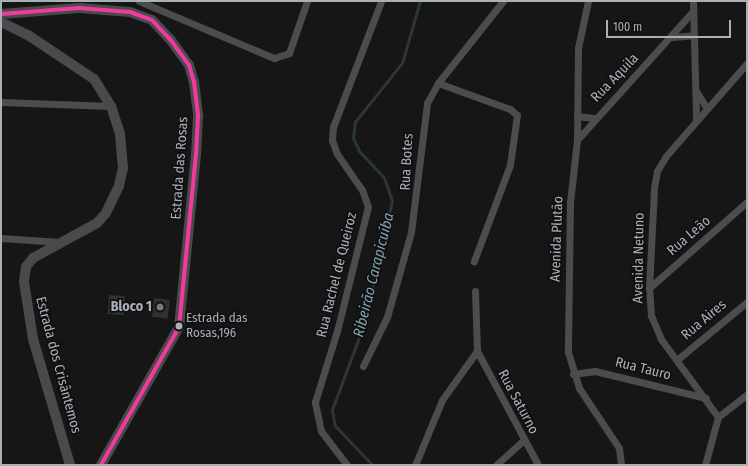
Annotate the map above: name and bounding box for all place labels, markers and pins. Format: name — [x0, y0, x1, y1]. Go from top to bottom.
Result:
place label: Bloco 1 — [111, 299, 152, 315]
marker: Bloco 1 — [155, 302, 165, 312]
place label: Estrada das Rosas,196 — [186, 311, 248, 342]
marker: Estrada das Rosas,196 — [174, 321, 184, 331]

